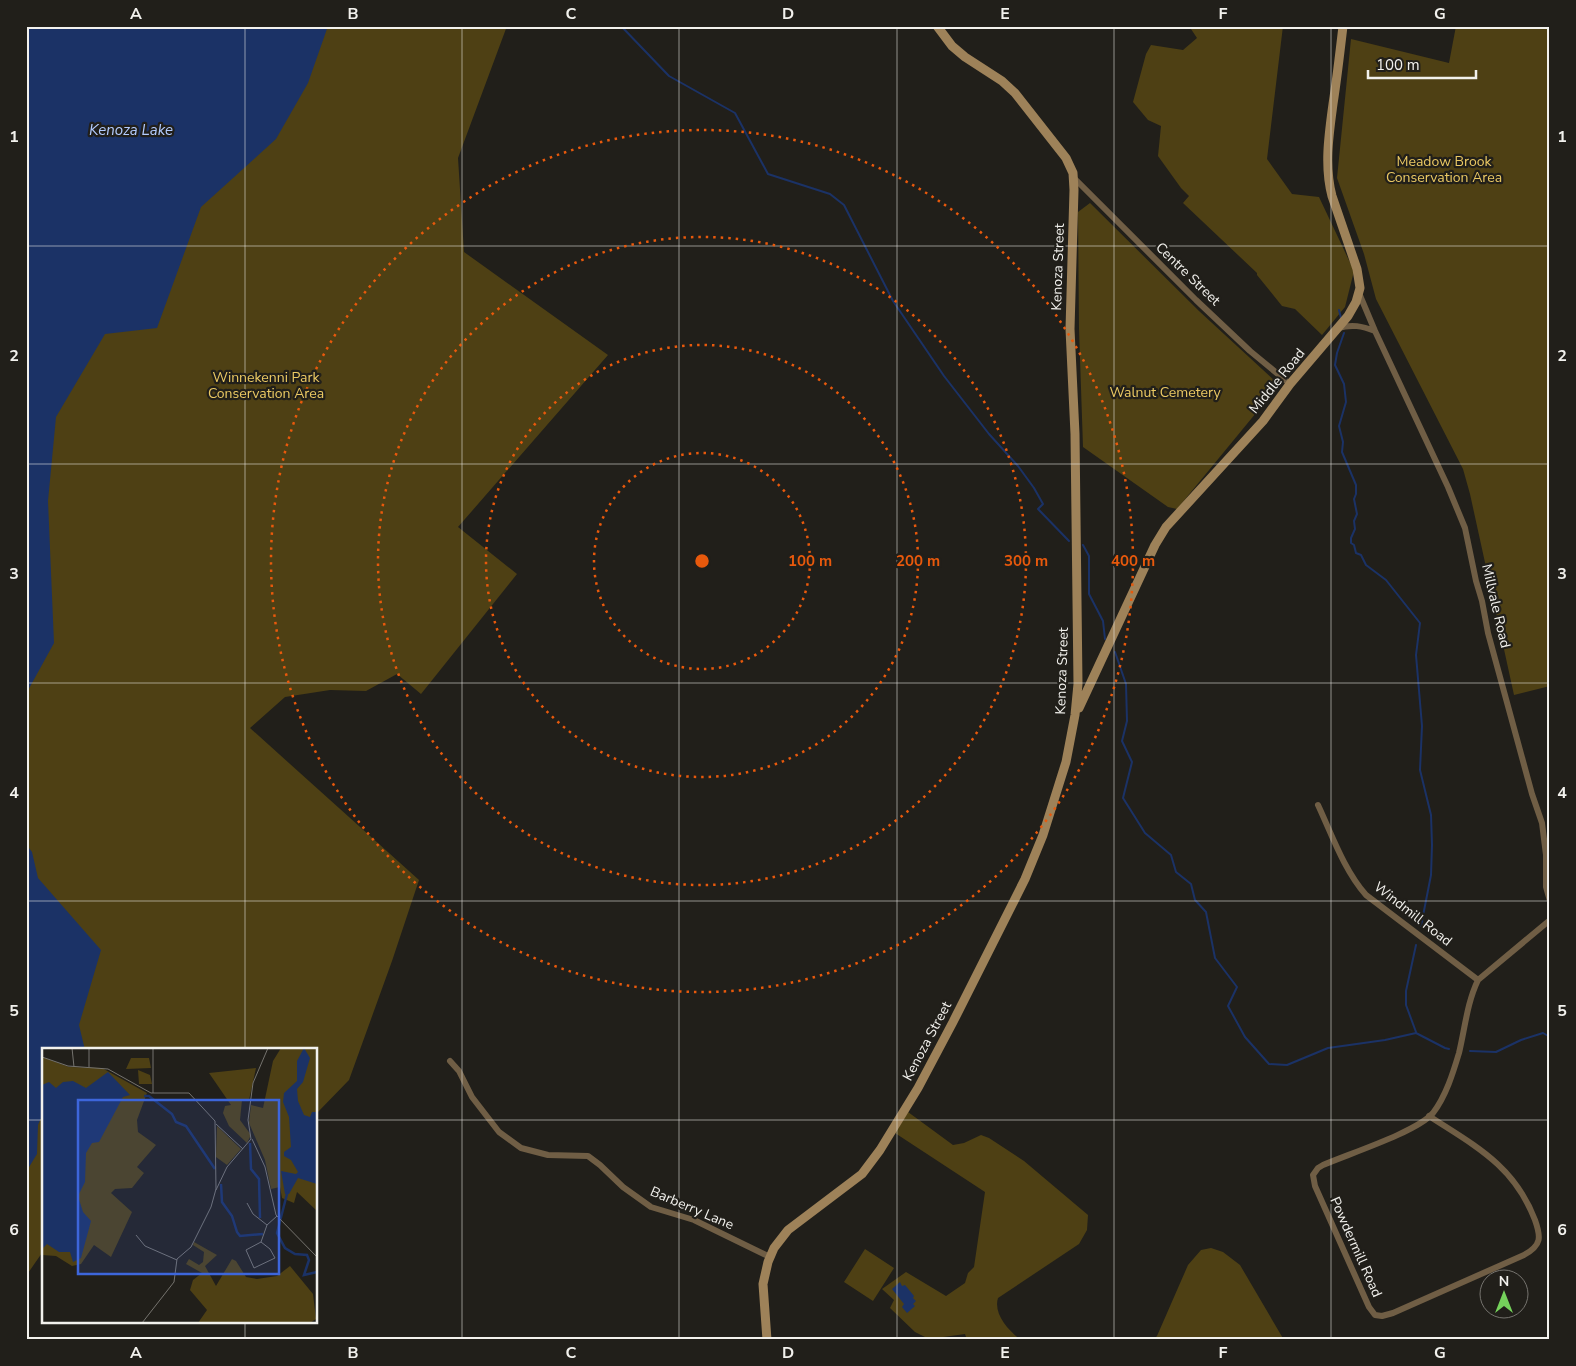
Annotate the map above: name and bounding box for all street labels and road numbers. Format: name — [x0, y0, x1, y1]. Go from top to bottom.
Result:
street label: Kenoza Street — [1047, 223, 1069, 311]
street label: Centre Street — [1151, 238, 1225, 310]
street label: Middle Road — [1245, 344, 1309, 418]
street label: Millvale Road — [1477, 562, 1515, 650]
street label: Kenoza Street — [1051, 627, 1073, 715]
street label: Windmill Road — [1370, 877, 1456, 951]
street label: Kenoza Street — [898, 998, 956, 1084]
street label: Barberry Lane — [647, 1182, 737, 1234]
street label: Powdermill Road — [1325, 1194, 1387, 1300]

